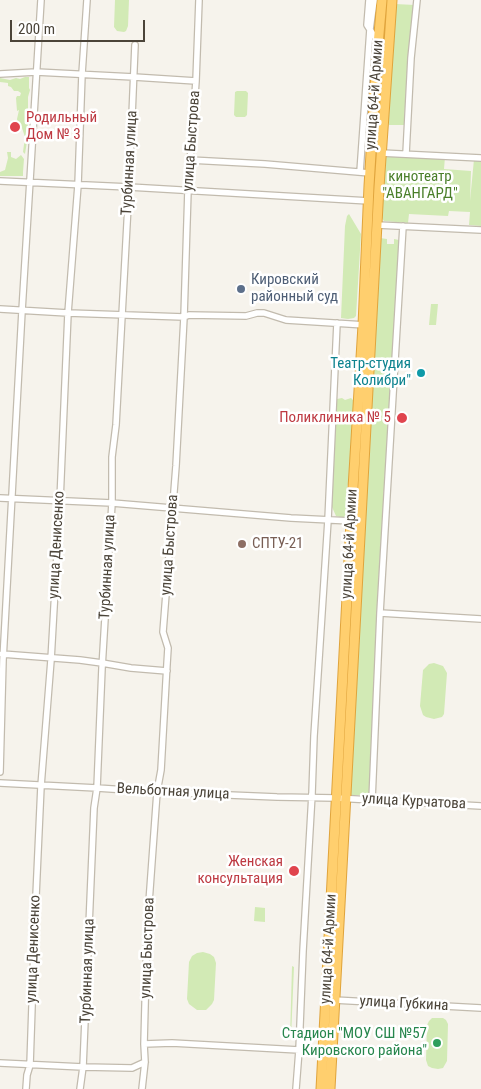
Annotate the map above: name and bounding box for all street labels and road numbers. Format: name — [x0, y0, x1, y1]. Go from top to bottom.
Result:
street label: улица 64-й Армии — [362, 39, 388, 151]
street label: улица Быстрова — [179, 90, 205, 192]
street label: Турбинная улица — [118, 110, 142, 216]
street label: улица 64-й Армии — [338, 488, 362, 600]
street label: улица Денисенко — [45, 491, 69, 599]
street label: улица Быстрова — [157, 494, 183, 596]
street label: Турбинная улица — [96, 514, 120, 620]
street label: Вельботная улица — [116, 780, 230, 804]
street label: улица Курчатова — [362, 790, 466, 814]
street label: улица 64-й Армии — [317, 893, 341, 1005]
street label: улица Денисенко — [23, 895, 45, 1003]
street label: улица Быстрова — [137, 897, 159, 999]
street label: Турбинная улица — [77, 918, 99, 1024]
street label: улица Губкина — [359, 993, 449, 1015]

